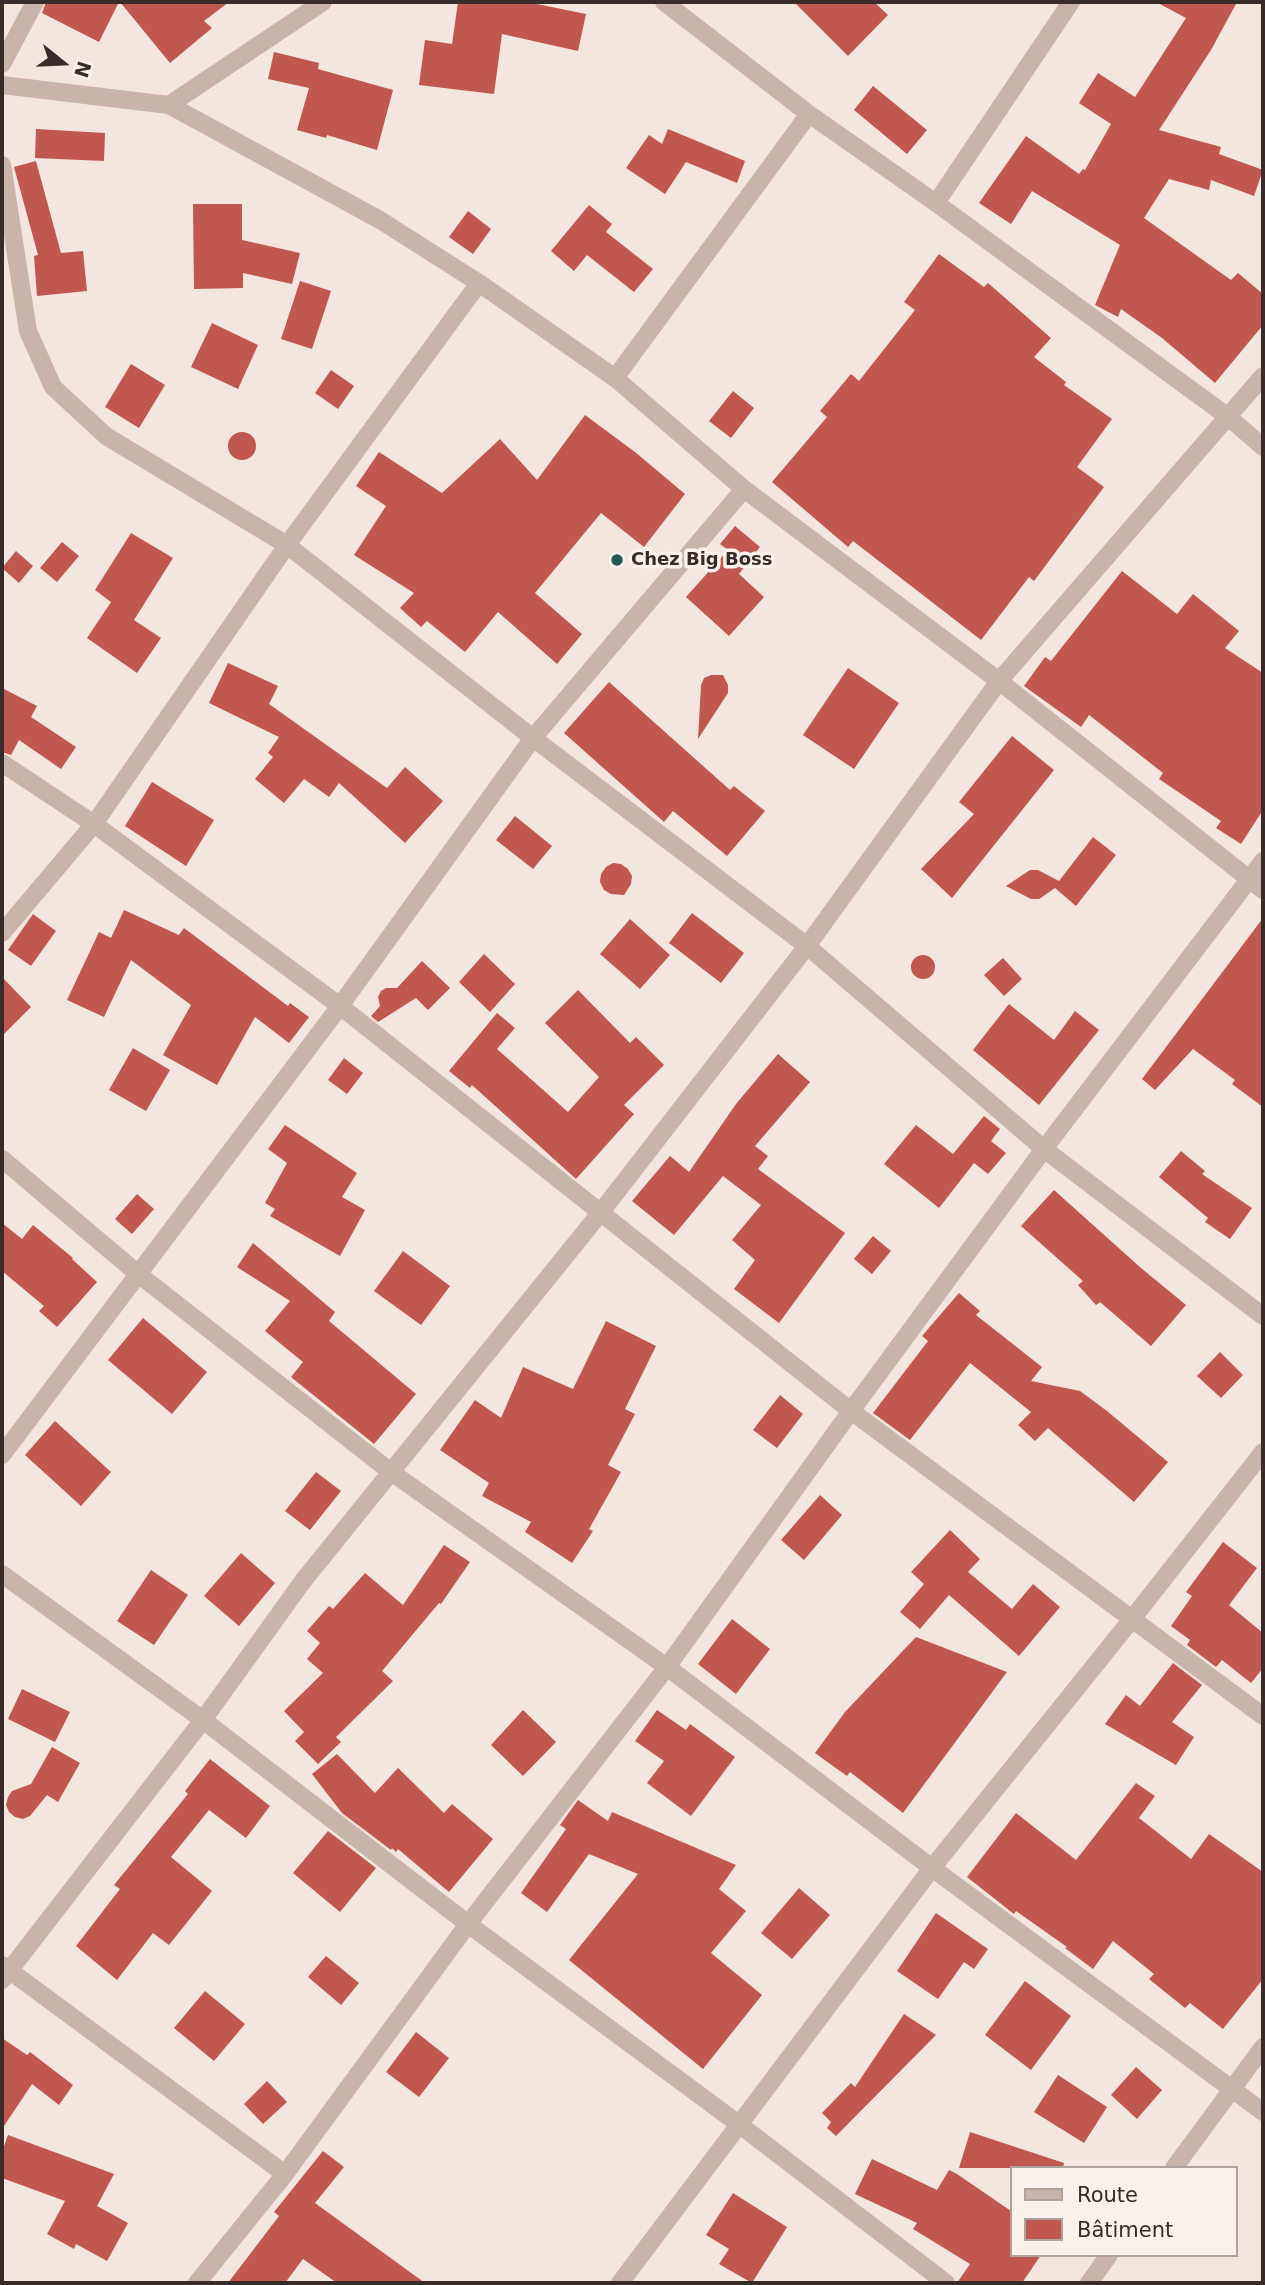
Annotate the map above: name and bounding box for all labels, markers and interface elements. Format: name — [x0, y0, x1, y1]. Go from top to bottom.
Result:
north arrow — [28, 28, 98, 98]
text: N — [70, 59, 96, 80]
place label: Chez Big Boss — [631, 549, 773, 571]
marker: Chez Big Boss — [609, 552, 625, 568]
legend — [1010, 2166, 1237, 2257]
text: Route — [1077, 2183, 1138, 2207]
text: Bâtiment — [1077, 2218, 1173, 2242]

